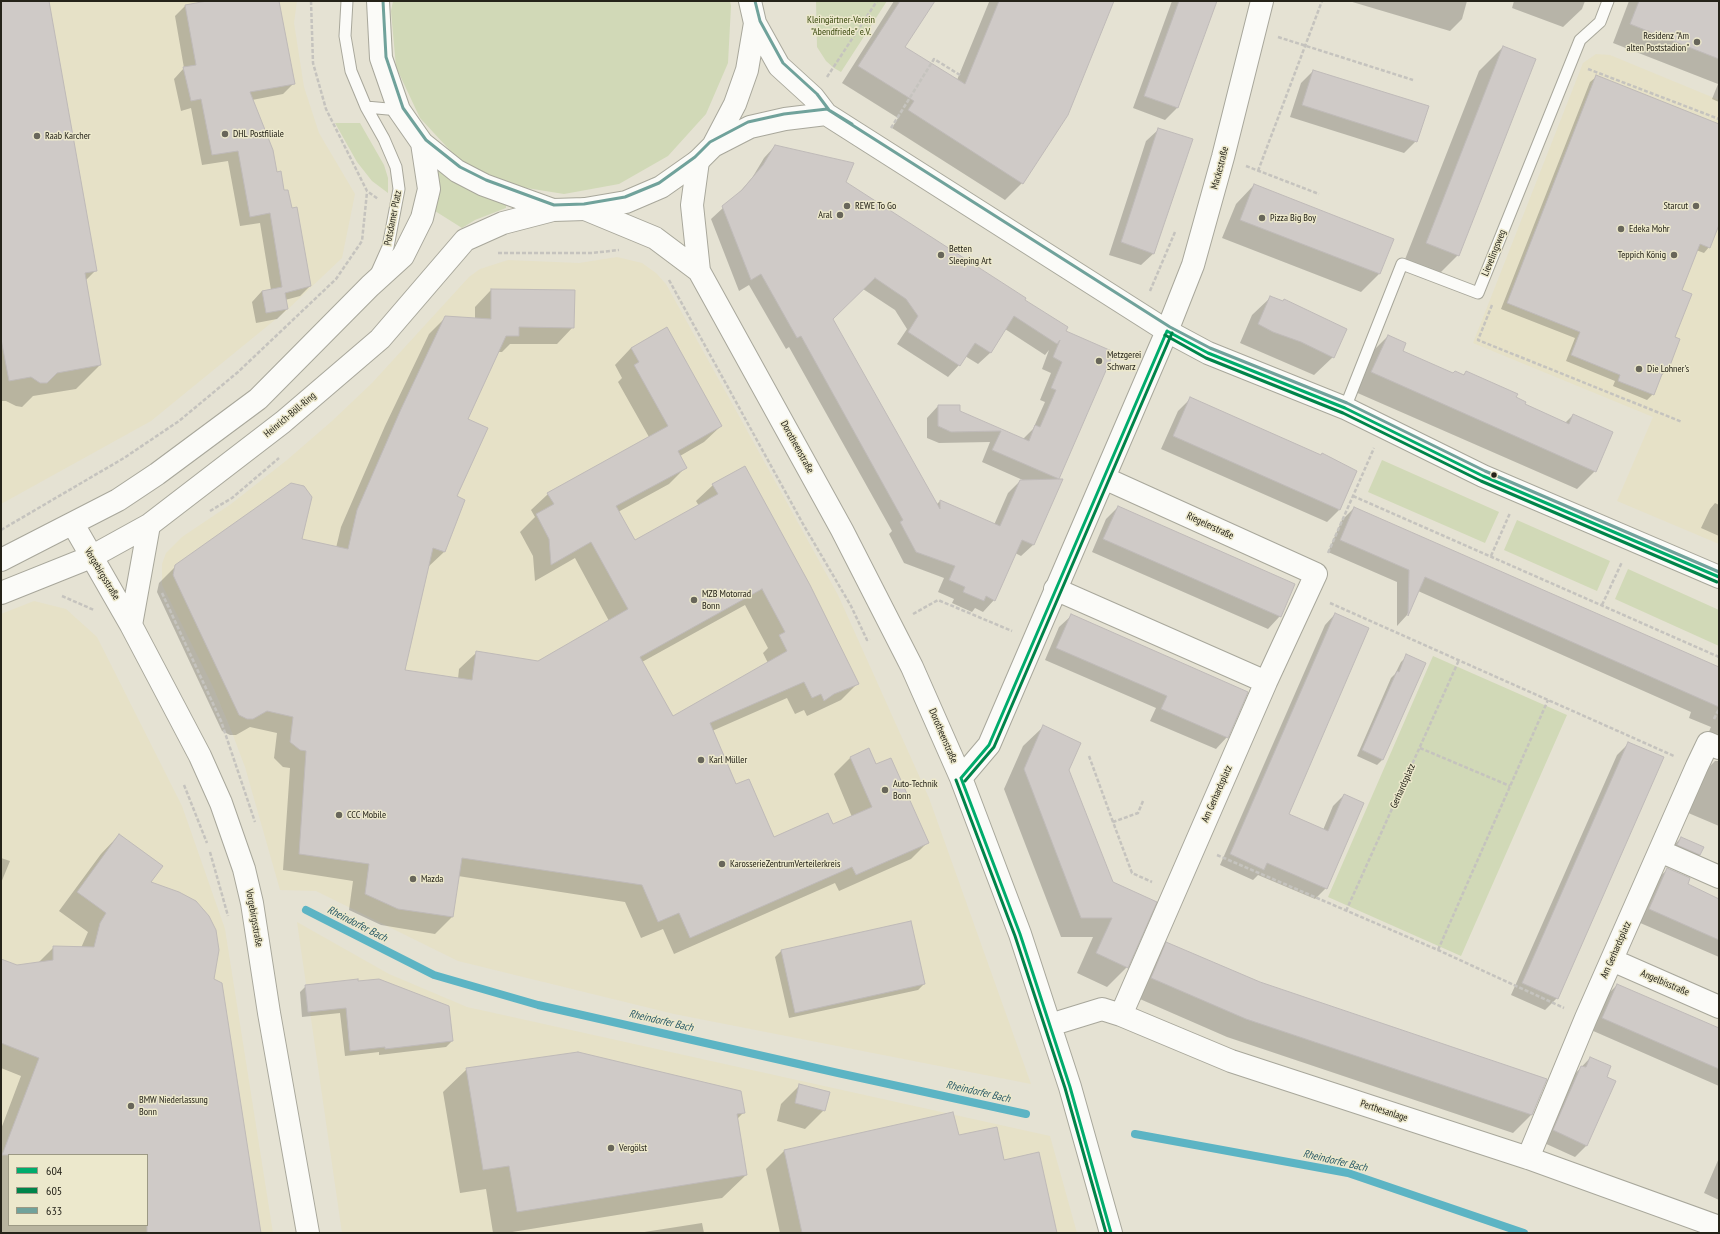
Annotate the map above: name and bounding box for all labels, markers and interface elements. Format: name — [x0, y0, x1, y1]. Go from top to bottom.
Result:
park label: Kleingärtner-Verein "Abendfriede" e.V. — [807, 14, 875, 38]
place label: Residenz "Am alten Poststadion" — [1626, 30, 1689, 54]
marker: Residenz "Am alten Poststadion" — [1692, 37, 1702, 47]
place label: DHL Postfiliale — [233, 128, 284, 140]
marker: DHL Postfiliale — [220, 129, 230, 139]
place label: Raab Karcher — [45, 130, 91, 142]
marker: Raab Karcher — [32, 131, 42, 141]
street label: Mackestraße — [1209, 145, 1231, 191]
street label: Potsdamer Platz — [382, 190, 404, 246]
place label: REWE To Go — [855, 200, 896, 212]
place label: Starcut — [1664, 200, 1688, 212]
marker: REWE To Go — [842, 201, 852, 211]
marker: Starcut — [1691, 201, 1701, 211]
place label: Aral — [818, 209, 832, 221]
marker: Aral — [835, 210, 845, 220]
place label: Pizza Big Boy — [1270, 212, 1316, 224]
marker: Pizza Big Boy — [1257, 213, 1267, 223]
place label: Edeka Mohr — [1629, 223, 1670, 235]
marker: Edeka Mohr — [1616, 224, 1626, 234]
street label: Lievelingsweg — [1479, 228, 1509, 278]
place label: Betten Sleeping Art — [949, 243, 992, 266]
place label: Teppich König — [1618, 249, 1666, 261]
marker: Betten Sleeping Art — [936, 250, 946, 260]
marker: Teppich König — [1669, 250, 1679, 260]
place label: Metzgerei Schwarz — [1107, 349, 1141, 372]
marker: Metzgerei Schwarz — [1094, 356, 1104, 366]
place label: Die Lohner's — [1647, 363, 1689, 375]
marker: Die Lohner's — [1634, 364, 1644, 374]
street label: Heinrich-Böll-Ring — [262, 390, 318, 440]
street label: Dorotheenstraße — [778, 419, 816, 475]
unlabelled marker — [1489, 470, 1499, 480]
street label: Riegelerstraße — [1185, 510, 1235, 542]
street label: Vorgebirgsstraße — [82, 546, 122, 602]
place label: MZB Motorrad Bonn — [702, 588, 751, 612]
marker: MZB Motorrad Bonn — [689, 595, 699, 605]
street label: Dorotheenstraße — [926, 707, 960, 765]
place label: Karl Müller — [709, 754, 747, 766]
marker: Karl Müller — [696, 755, 706, 765]
street label: Gerhardsplatz — [1388, 762, 1418, 810]
street label: Am Gerhardsplatz — [1199, 764, 1235, 824]
place label: Auto-Technik Bonn — [893, 778, 938, 802]
marker: Auto-Technik Bonn — [880, 785, 890, 795]
place label: CCC Mobile — [347, 809, 386, 821]
marker: CCC Mobile — [334, 810, 344, 820]
place label: KarosserieZentrumVerteilerkreis — [730, 858, 840, 870]
marker: KarosserieZentrumVerteilerkreis — [717, 859, 727, 869]
place label: Mazda — [421, 873, 443, 885]
marker: Mazda — [408, 874, 418, 884]
street label: Vorgebirgsstraße — [243, 888, 265, 948]
water label: Rheindorfer Bach — [325, 903, 389, 945]
street label: Am Gerhardsplatz — [1598, 920, 1634, 980]
street label: Angelbisstraße — [1639, 967, 1691, 999]
water label: Rheindorfer Bach — [628, 1007, 694, 1035]
water label: Rheindorfer Bach — [945, 1078, 1011, 1106]
place label: BMW Niederlassung Bonn — [139, 1094, 208, 1118]
street label: Perthesanlage — [1359, 1098, 1409, 1124]
marker: BMW Niederlassung Bonn — [126, 1101, 136, 1111]
place label: Vergölst — [619, 1142, 647, 1154]
marker: Vergölst — [606, 1143, 616, 1153]
water label: Rheindorfer Bach — [1302, 1147, 1368, 1175]
legend — [8, 1154, 148, 1226]
text: 604 — [46, 1163, 62, 1178]
text: 605 — [46, 1183, 62, 1198]
text: 633 — [46, 1203, 62, 1218]

